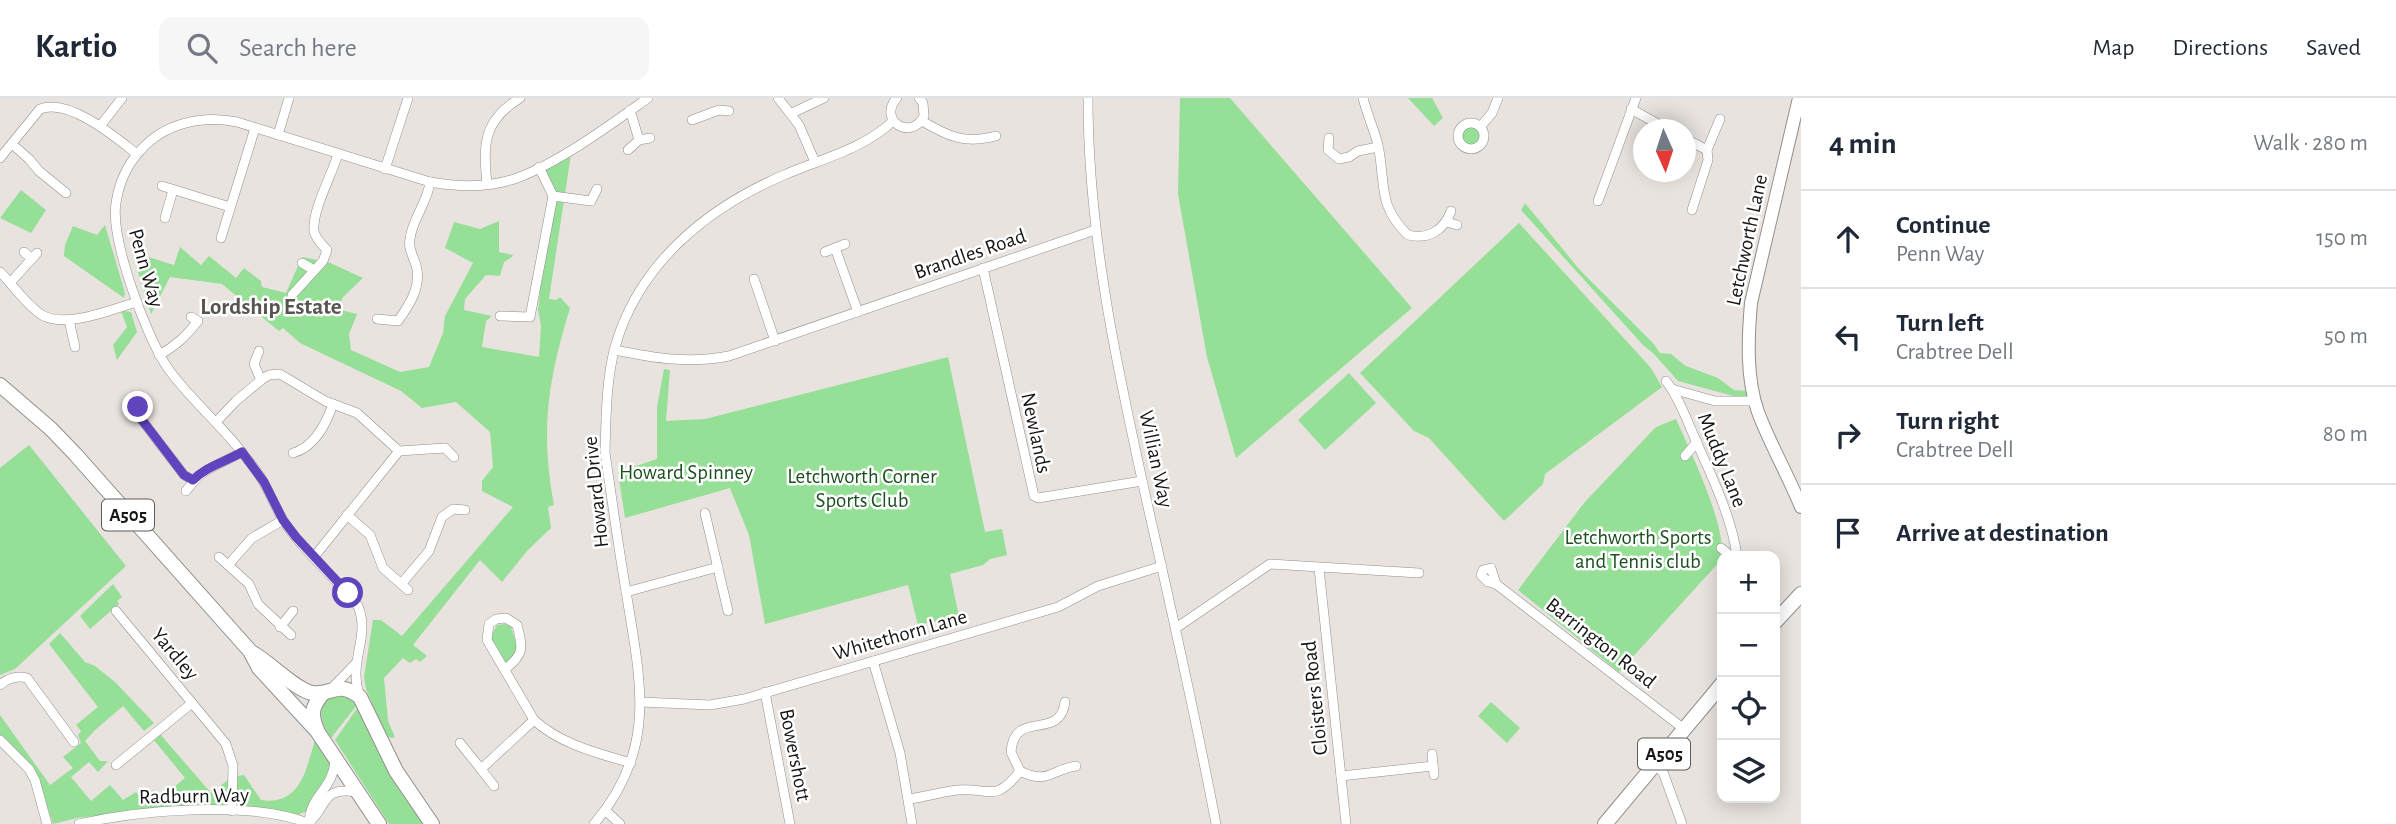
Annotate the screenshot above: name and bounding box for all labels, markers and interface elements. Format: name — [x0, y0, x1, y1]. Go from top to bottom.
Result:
search box — [159, 17, 649, 80]
icon: search — [183, 29, 221, 67]
text: Kartio — [35, 31, 117, 64]
text: Search here — [239, 35, 357, 61]
text: Map — [2092, 36, 2134, 60]
text: Directions — [2172, 36, 2268, 60]
text: Saved — [2306, 36, 2361, 60]
north arrow — [1633, 119, 1696, 182]
text: 4 min — [1829, 129, 1897, 159]
text: Walk · 280 m — [2253, 132, 2368, 155]
street label: Letchworth Lane — [1723, 172, 1771, 308]
text: Continue — [1896, 212, 1991, 238]
icon: ahead — [1829, 220, 1867, 258]
street label: Brandles Road — [911, 225, 1029, 283]
street label: Penn Way — [125, 226, 167, 310]
text: 150 m — [2316, 227, 2368, 250]
text: Penn Way — [1896, 243, 1984, 266]
district label: Lordship Estate — [200, 296, 342, 319]
text: Turn left — [1896, 310, 1984, 336]
icon: left — [1829, 318, 1867, 356]
text: 50 m — [2324, 325, 2368, 348]
text: Crabtree Dell — [1896, 341, 2014, 364]
route end — [122, 391, 153, 422]
street label: Newlands — [1017, 391, 1055, 475]
street label: Willian Way — [1135, 408, 1177, 510]
text: Turn right — [1896, 408, 1999, 434]
street label: Muddy Lane — [1694, 410, 1750, 510]
icon: right — [1829, 416, 1867, 454]
text: 80 m — [2323, 423, 2368, 446]
street label: Howard Drive — [580, 435, 612, 549]
text: Crabtree Dell — [1896, 439, 2014, 462]
park label: Howard Spinney — [619, 462, 753, 483]
park label: Letchworth Corner Sports Club — [787, 466, 937, 511]
road number: A505 — [102, 500, 154, 530]
icon: arrive — [1829, 514, 1867, 552]
text: Arrive at destination — [1896, 520, 2109, 546]
park label: Letchworth Sports and Tennis club — [1565, 527, 1711, 572]
map controls — [1717, 551, 1780, 803]
button: + — [1717, 551, 1780, 614]
route start — [332, 577, 363, 608]
street label: Barrington Road — [1542, 594, 1660, 692]
street label: Whitethorn Lane — [831, 606, 969, 664]
button: − — [1717, 614, 1780, 677]
street label: Yardley — [147, 624, 203, 684]
street label: Cloisters Road — [1299, 640, 1331, 756]
button: locate — [1717, 677, 1780, 740]
street label: Bowershott — [776, 707, 814, 803]
road number: A505 — [1638, 738, 1690, 769]
button: layers — [1717, 740, 1780, 803]
street label: Radburn Way — [139, 785, 249, 807]

